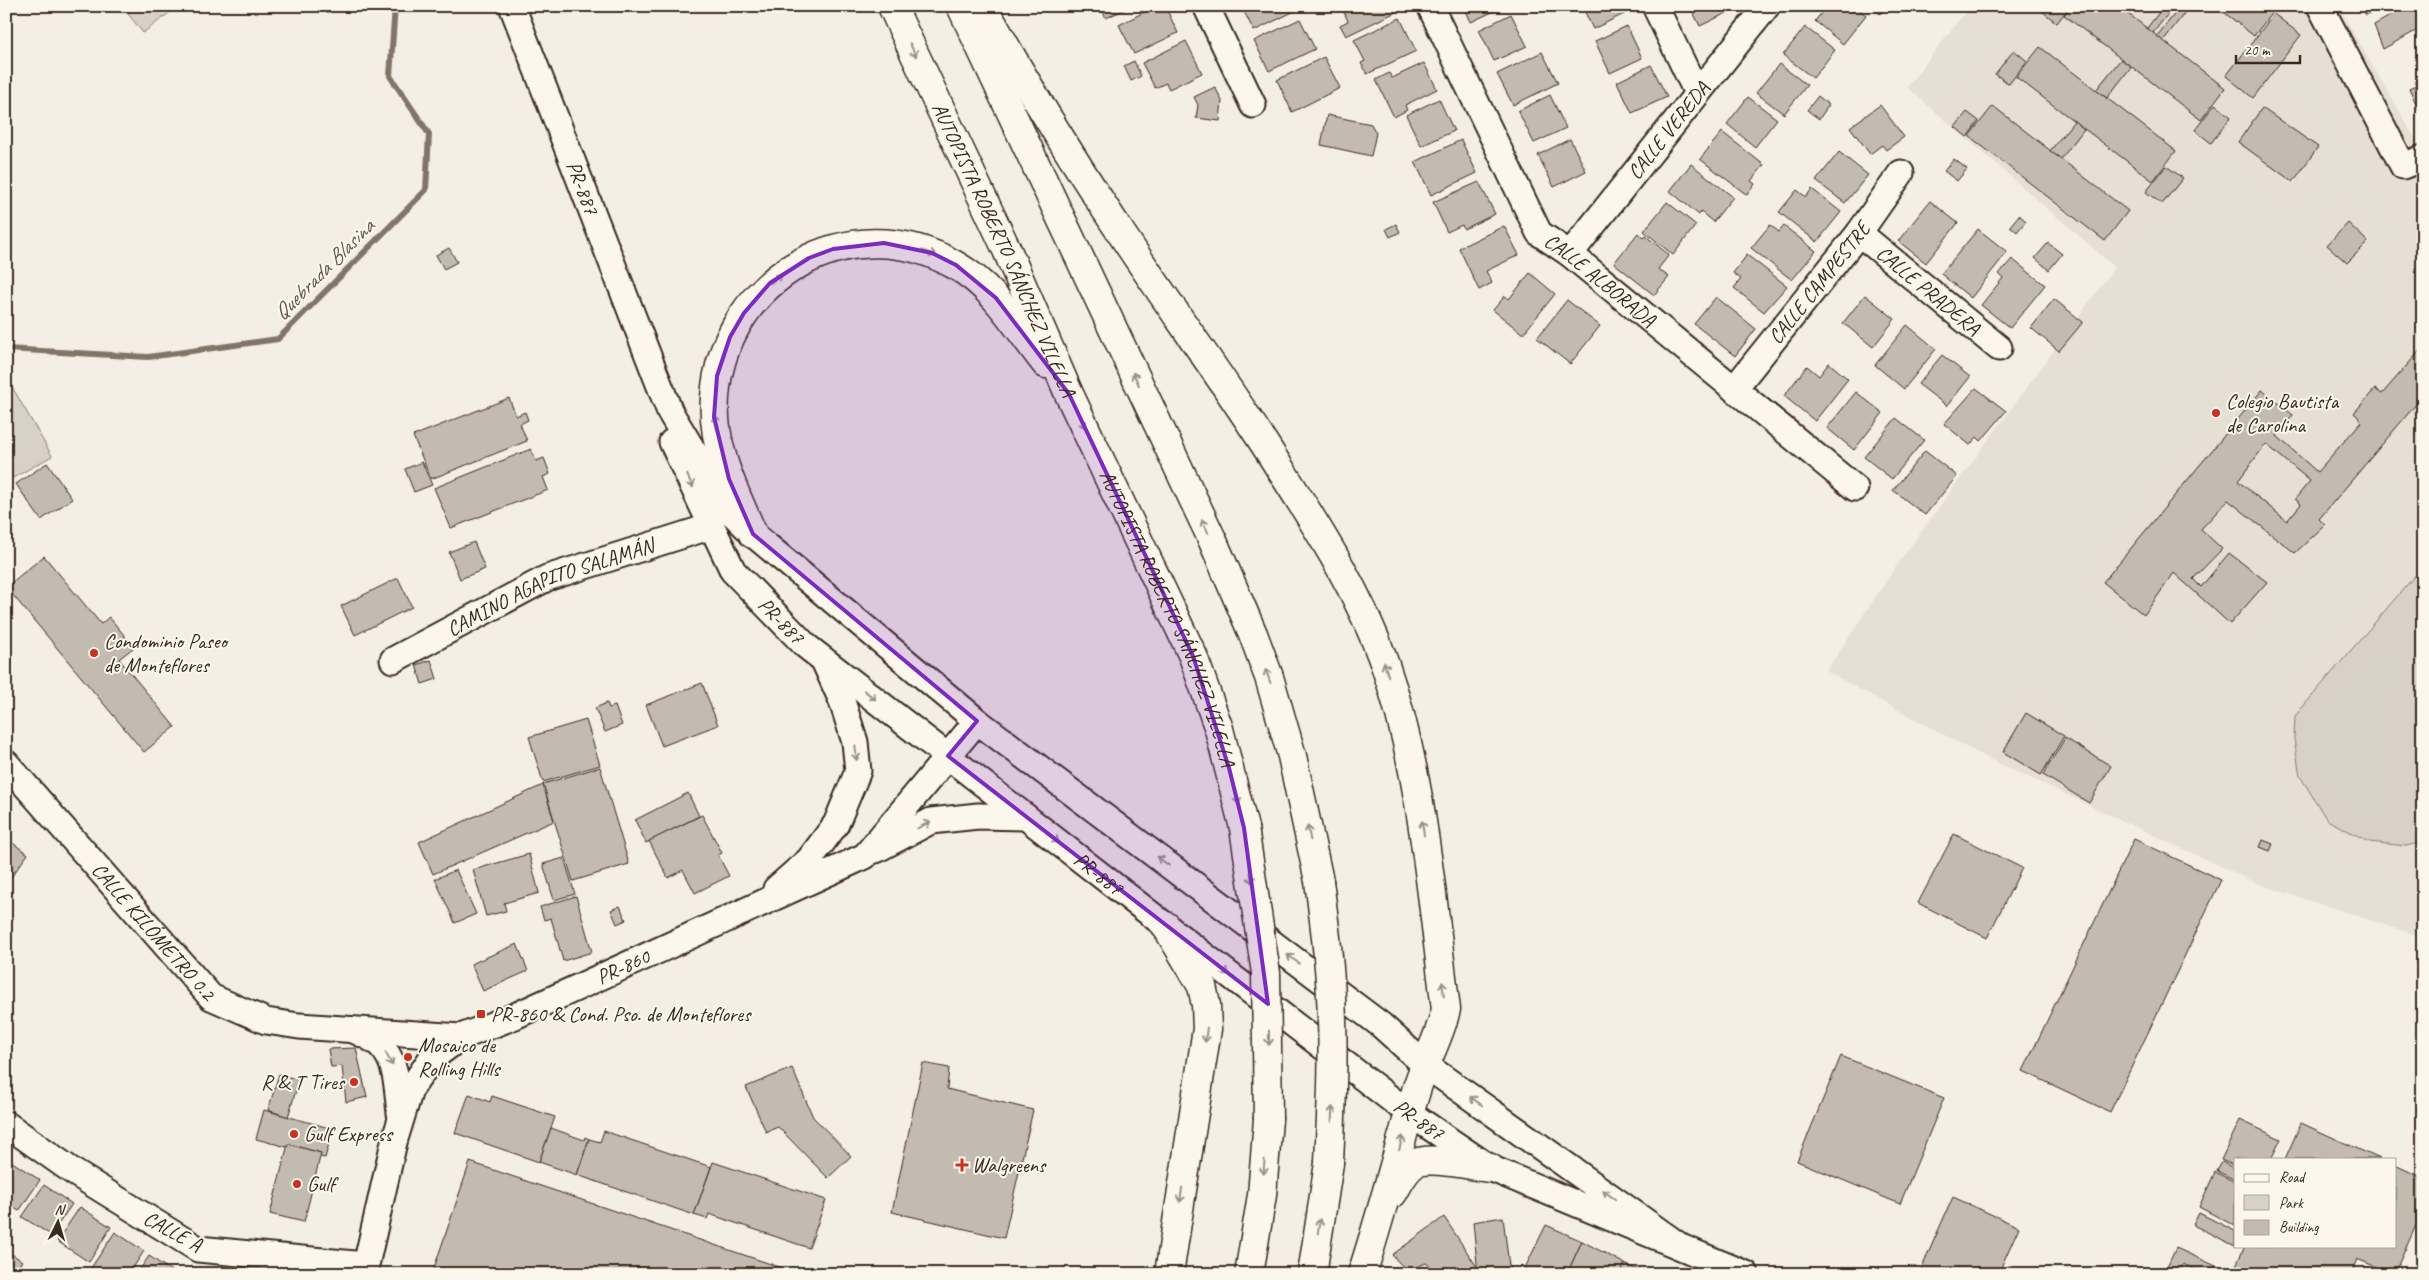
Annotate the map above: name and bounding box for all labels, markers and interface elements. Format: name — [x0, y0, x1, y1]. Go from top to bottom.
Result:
scale bar — [2236, 32, 2300, 64]
text: 20 m — [2244, 41, 2271, 60]
one-way arrow — [909, 42, 918, 57]
street label: CALLE VEREDA — [1622, 76, 1715, 184]
street label: AUTOPISTA ROBERTO SÁNCHEZ VILELLA — [926, 98, 1082, 402]
street label: PR-887 — [561, 157, 605, 220]
water label: Quebrada Blasina — [267, 212, 382, 326]
street label: CALLE CAMPESTRE — [1762, 215, 1877, 349]
street label: CALLE ALBORADA — [1539, 228, 1662, 333]
street label: CALLE PRADERA — [1871, 240, 1986, 341]
one-way arrow — [921, 248, 937, 258]
one-way arrow — [769, 274, 783, 284]
one-way arrow — [1131, 372, 1141, 387]
place label: Colegio Bautista de Carolina — [2226, 388, 2340, 438]
marker: Colegio Bautista de Carolina — [2210, 407, 2222, 419]
one-way arrow — [1078, 413, 1087, 428]
one-way arrow — [710, 414, 720, 430]
street label: AUTOPISTA ROBERTO SÁNCHEZ VILELLA — [1094, 466, 1241, 771]
one-way arrow — [686, 473, 695, 488]
one-way arrow — [1200, 519, 1210, 534]
street label: CAMINO AGAPITO SALAMÁN — [442, 531, 660, 642]
street label: PR-887 — [753, 592, 811, 651]
place label: Condominio Paseo de Monteflores — [104, 628, 229, 678]
marker: Condominio Paseo de Monteflores — [88, 647, 100, 659]
one-way arrow — [1381, 662, 1391, 678]
one-way arrow — [1263, 668, 1273, 684]
one-way arrow — [863, 690, 876, 701]
one-way arrow — [852, 745, 861, 761]
one-way arrow — [1232, 789, 1242, 805]
one-way arrow — [916, 820, 931, 829]
one-way arrow — [1417, 820, 1427, 836]
one-way arrow — [1304, 825, 1313, 841]
one-way arrow — [1046, 833, 1059, 844]
street label: PR-887 — [1069, 846, 1130, 902]
one-way arrow — [1156, 856, 1170, 866]
street label: CALLE KILÓMETRO 0.2 — [86, 857, 222, 1007]
one-way arrow — [1247, 868, 1257, 884]
street label: PR-860 — [592, 943, 655, 990]
one-way arrow — [1287, 953, 1300, 964]
one-way arrow — [1216, 965, 1230, 975]
one-way arrow — [1438, 981, 1448, 997]
place label: PR-860 & Cond. Pso. de Monteflores — [491, 1001, 752, 1027]
marker: PR-860 & Cond. Pso. de Monteflores — [475, 1008, 487, 1020]
one-way arrow — [1200, 1026, 1210, 1042]
one-way arrow — [1264, 1029, 1274, 1045]
place label: Mosaico de Rolling Hills — [418, 1032, 501, 1082]
one-way arrow — [384, 1051, 394, 1066]
marker: Mosaico de Rolling Hills — [402, 1051, 414, 1063]
place label: R & T Tires — [261, 1069, 346, 1095]
marker: R & T Tires — [348, 1076, 360, 1088]
street label: PR-887 — [1389, 1093, 1450, 1147]
one-way arrow — [1470, 1096, 1484, 1106]
one-way arrow — [1327, 1106, 1336, 1122]
place label: Gulf Express — [304, 1121, 394, 1147]
marker: Gulf Express — [288, 1128, 300, 1140]
one-way arrow — [1397, 1136, 1406, 1152]
place label: Walgreens — [972, 1152, 1047, 1178]
legend — [2234, 1158, 2396, 1248]
marker: Walgreens — [956, 1159, 968, 1171]
one-way arrow — [1259, 1159, 1269, 1175]
text: Road — [2279, 1168, 2306, 1187]
place label: Gulf — [307, 1171, 339, 1197]
marker: Gulf — [291, 1178, 303, 1190]
one-way arrow — [1176, 1187, 1186, 1203]
one-way arrow — [1602, 1190, 1616, 1200]
text: Park — [2279, 1194, 2304, 1213]
north arrow — [32, 1198, 82, 1248]
text: N — [54, 1201, 66, 1219]
street label: CALLE A — [139, 1205, 207, 1257]
one-way arrow — [1315, 1218, 1325, 1234]
text: Building — [2279, 1218, 2319, 1237]

